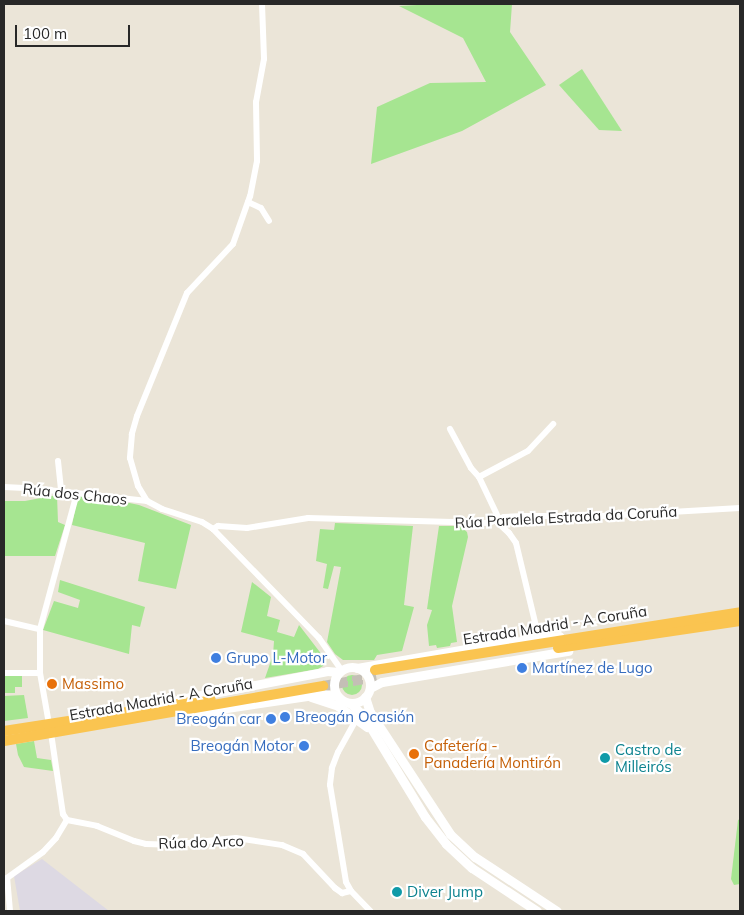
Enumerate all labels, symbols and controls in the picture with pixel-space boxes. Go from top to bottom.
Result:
scale bar [18,15,132,47]
text: 100 m [23,24,67,43]
street label: Rúa dos Chaos [22,480,128,508]
street label: Rúa Paralela Estrada da Coruña [454,502,678,532]
street label: Estrada Madrid - A Coruña [462,602,648,648]
place label: Grupo L-Motor [226,649,327,667]
marker: Grupo L-Motor [210,652,222,664]
place label: Martínez de Lugo [532,659,653,677]
marker: Martínez de Lugo [516,662,528,674]
street label: Estrada Madrid - A Coruña [68,674,254,724]
place label: Massimo [62,675,124,693]
marker: Massimo [46,678,58,690]
place label: Breogán Ocasión [295,708,414,726]
place label: Breogán car [176,710,261,728]
marker: Breogán Ocasión [279,711,291,723]
marker: Breogán car [265,713,277,725]
place label: Cafetería - Panadería Montirón [424,736,561,771]
place label: Breogán Motor [190,737,294,755]
marker: Breogán Motor [298,740,310,752]
place label: Castro de Milleirós [615,740,682,775]
marker: Cafetería - Panadería Montirón [408,748,420,760]
marker: Castro de Milleirós [599,752,611,764]
street label: Rúa do Arco [158,832,244,852]
place label: Diver Jump [407,883,483,901]
marker: Diver Jump [391,886,403,898]

